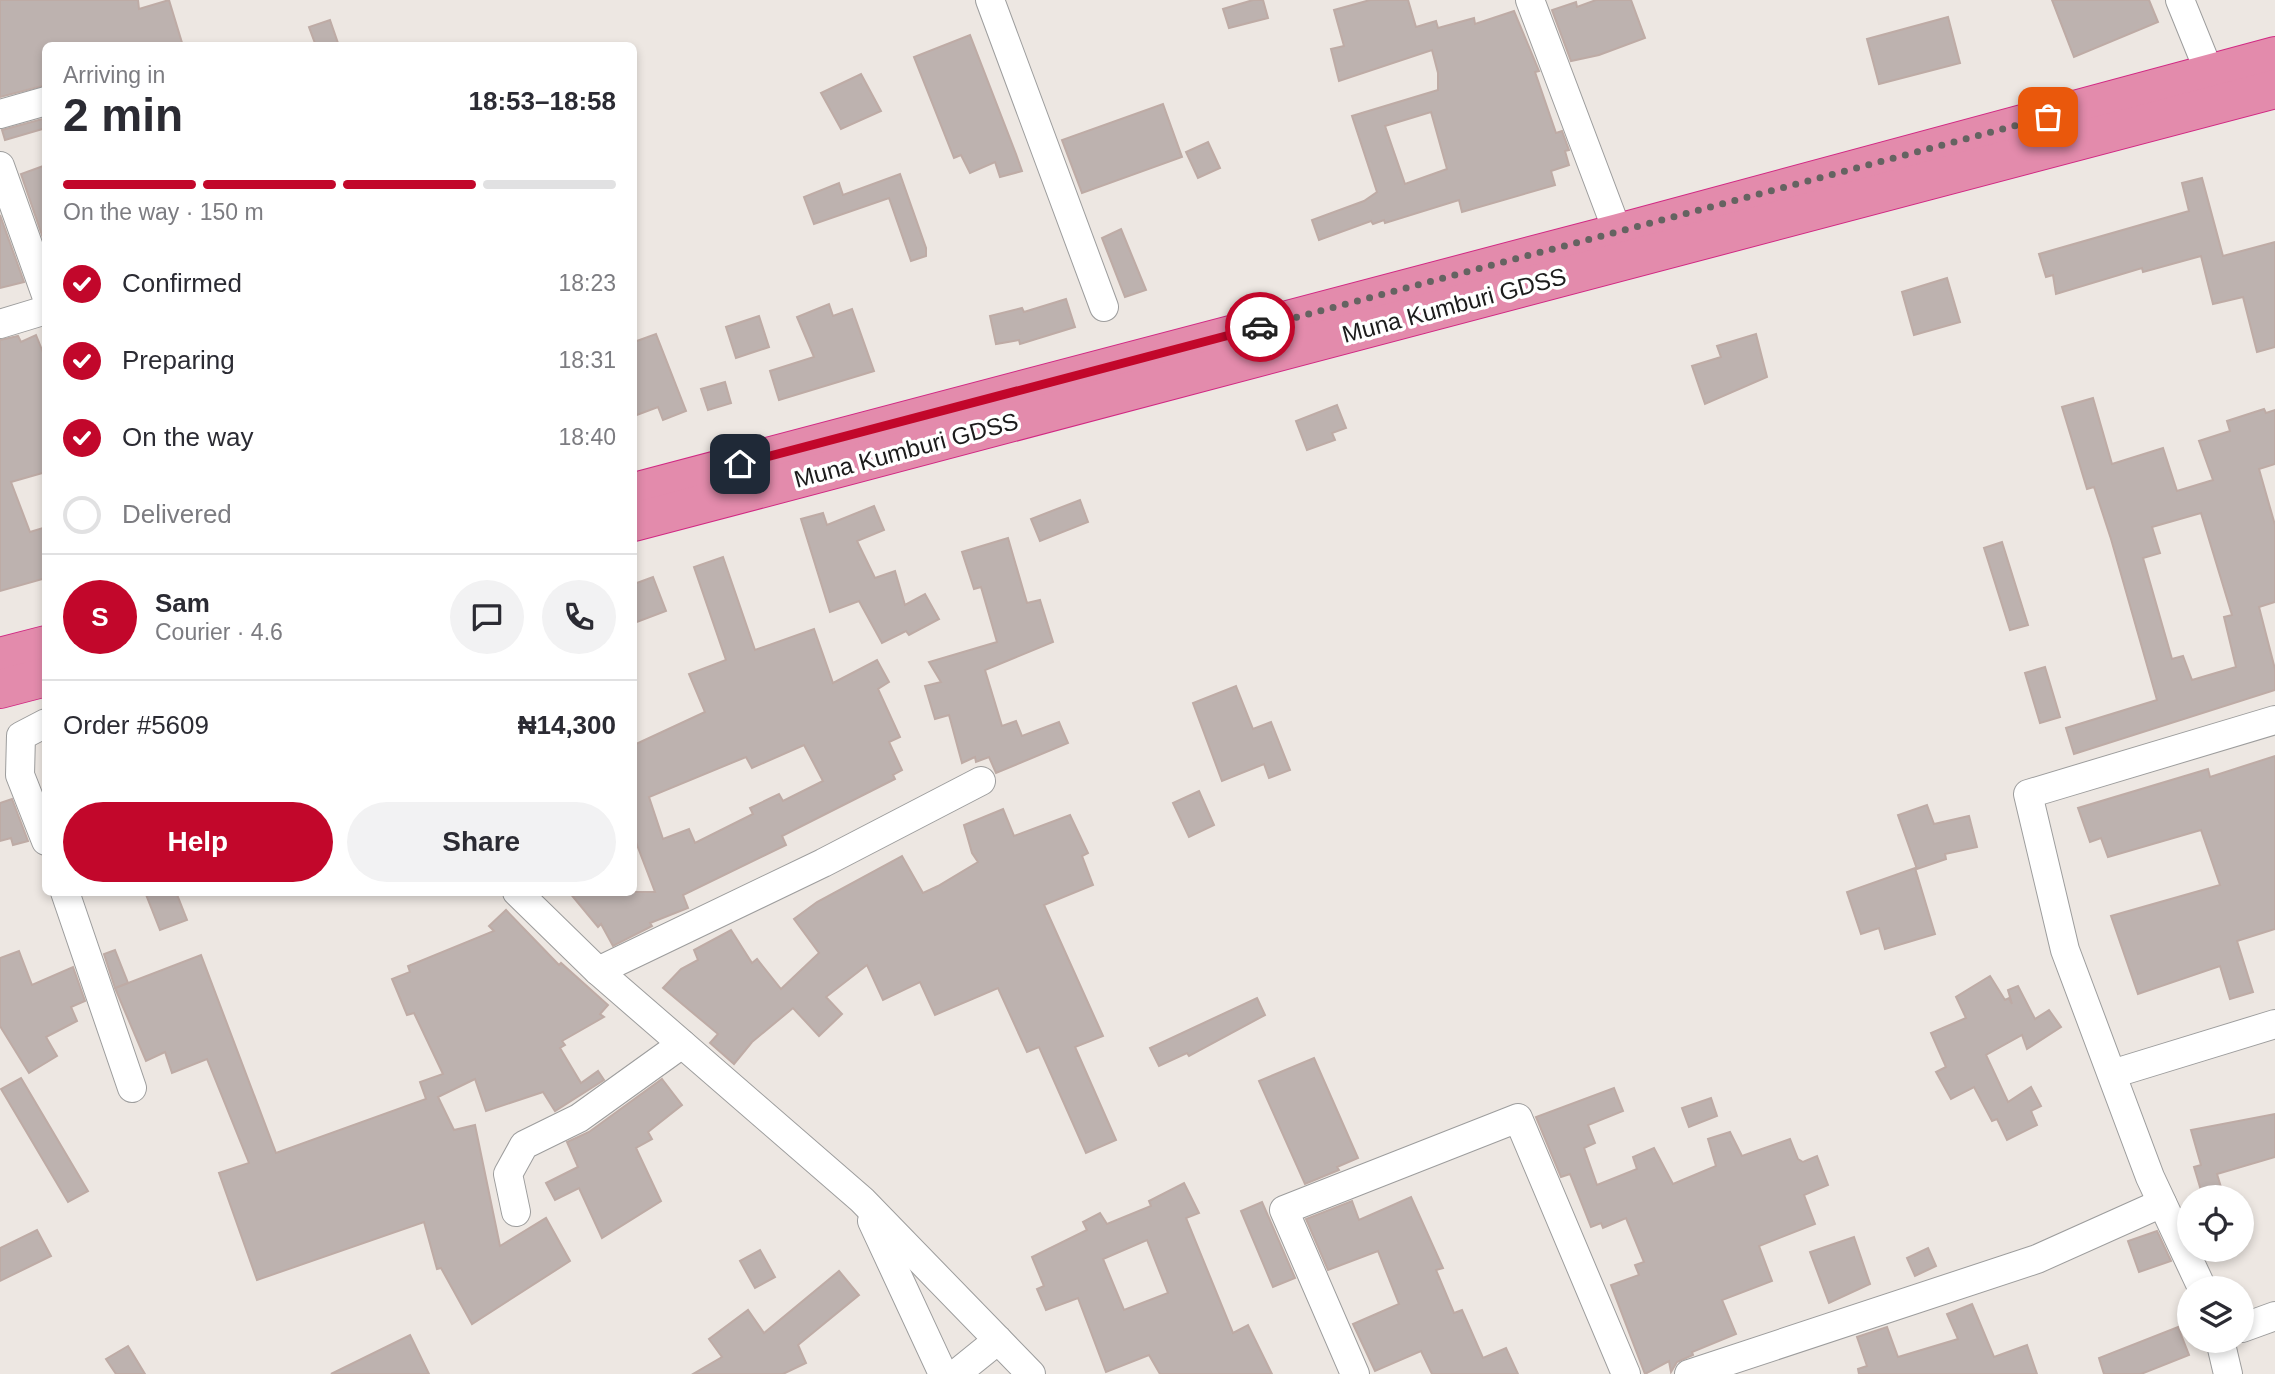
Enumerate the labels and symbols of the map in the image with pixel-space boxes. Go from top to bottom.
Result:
pin [2018,87,2078,147]
street label: Muna Kumburi GDSS [1339,262,1569,348]
courier [1225,292,1295,362]
street label: Muna Kumburi GDSS [791,407,1021,493]
pin [710,434,770,494]

